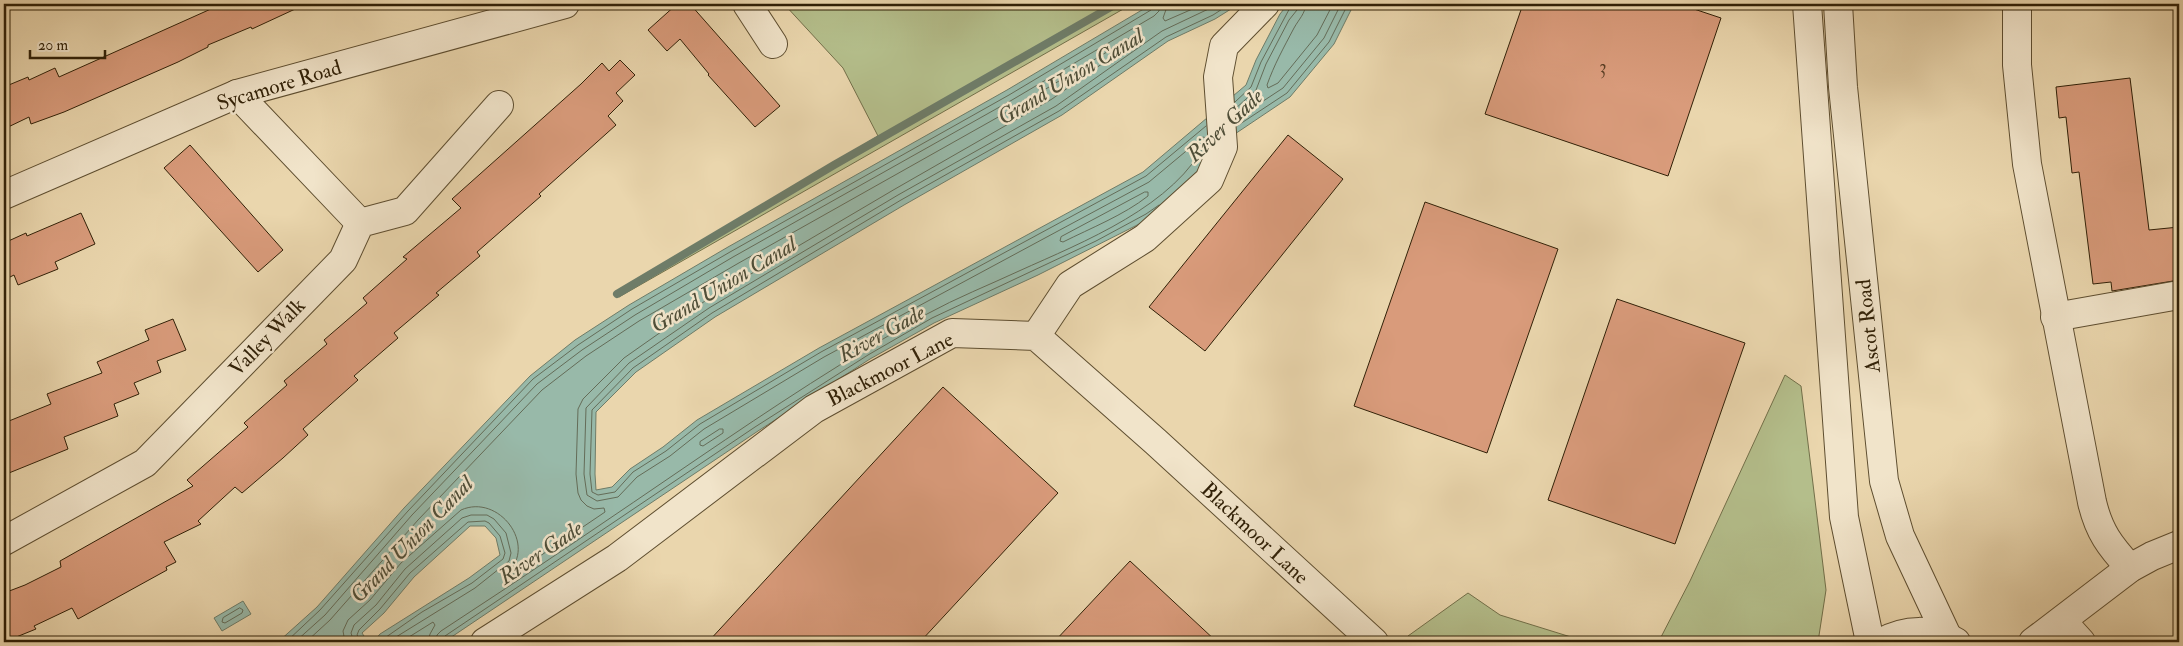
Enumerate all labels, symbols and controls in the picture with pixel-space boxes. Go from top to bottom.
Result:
water label: Grand Union Canal [992,21,1150,132]
scale bar [30,28,105,60]
text: 20 m [38,36,68,55]
street label: Sycamore Road [214,54,345,117]
house number: 3 [1599,55,1607,79]
water label: River Gade [1180,83,1270,169]
water label: Grand Union Canal [645,229,803,340]
street label: Ascot Road [1850,277,1887,375]
street label: Valley Walk [223,293,311,382]
water label: River Gade [832,298,931,370]
street label: Blackmoor Lane [822,326,958,413]
water label: Grand Union Canal [344,469,481,609]
street label: Blackmoor Lane [1195,476,1315,591]
water label: River Gade [492,514,588,592]

